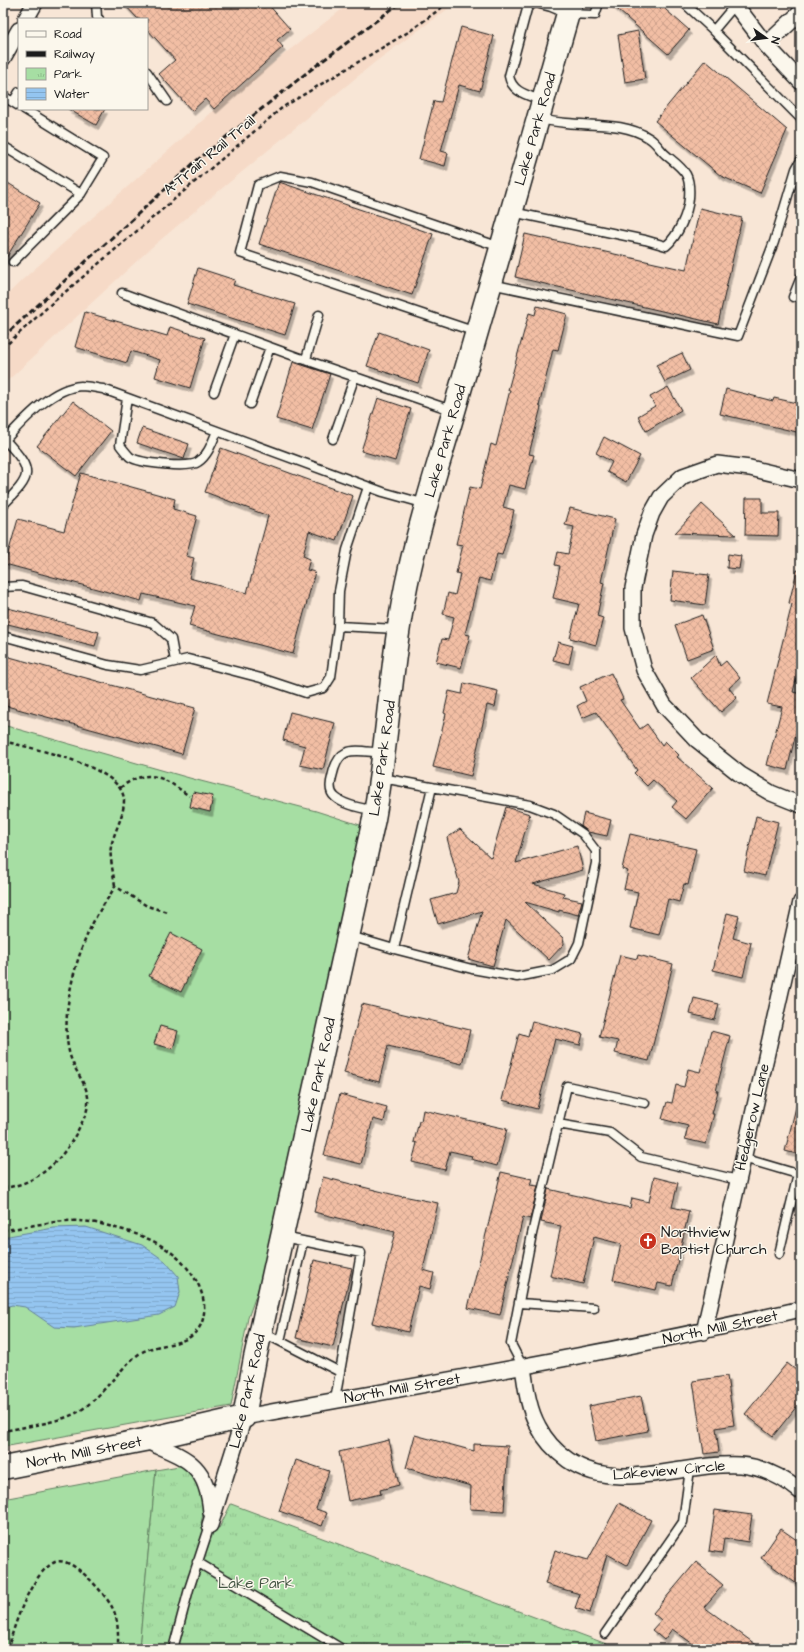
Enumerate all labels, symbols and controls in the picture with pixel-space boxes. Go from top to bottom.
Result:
legend [18,18,148,110]
north arrow [746,18,786,58]
text: Road [54,26,82,43]
text: N [767,35,783,46]
text: Railway [54,46,95,64]
text: Park [54,66,82,83]
street label: Lake Park Road [509,70,562,188]
text: Water [54,86,90,103]
street label: A-Train Rail Trail [159,111,260,200]
street label: Lake Park Road [419,382,472,500]
street label: Lake Park Road [364,699,401,817]
street label: Lake Park Road [296,1016,341,1134]
street label: Hedgerow Lane [730,1062,776,1173]
place label: Northview Baptist Church [661,1222,767,1260]
church icon: Northview Baptist Church [638,1231,658,1251]
street label: North Mill Street [661,1305,780,1350]
street label: Lake Park Road [224,1332,271,1450]
street label: North Mill Street [343,1368,462,1409]
street label: North Mill Street [25,1431,144,1474]
street label: Lakeview Circle [612,1455,726,1486]
park label: Lake Park [218,1573,294,1594]

